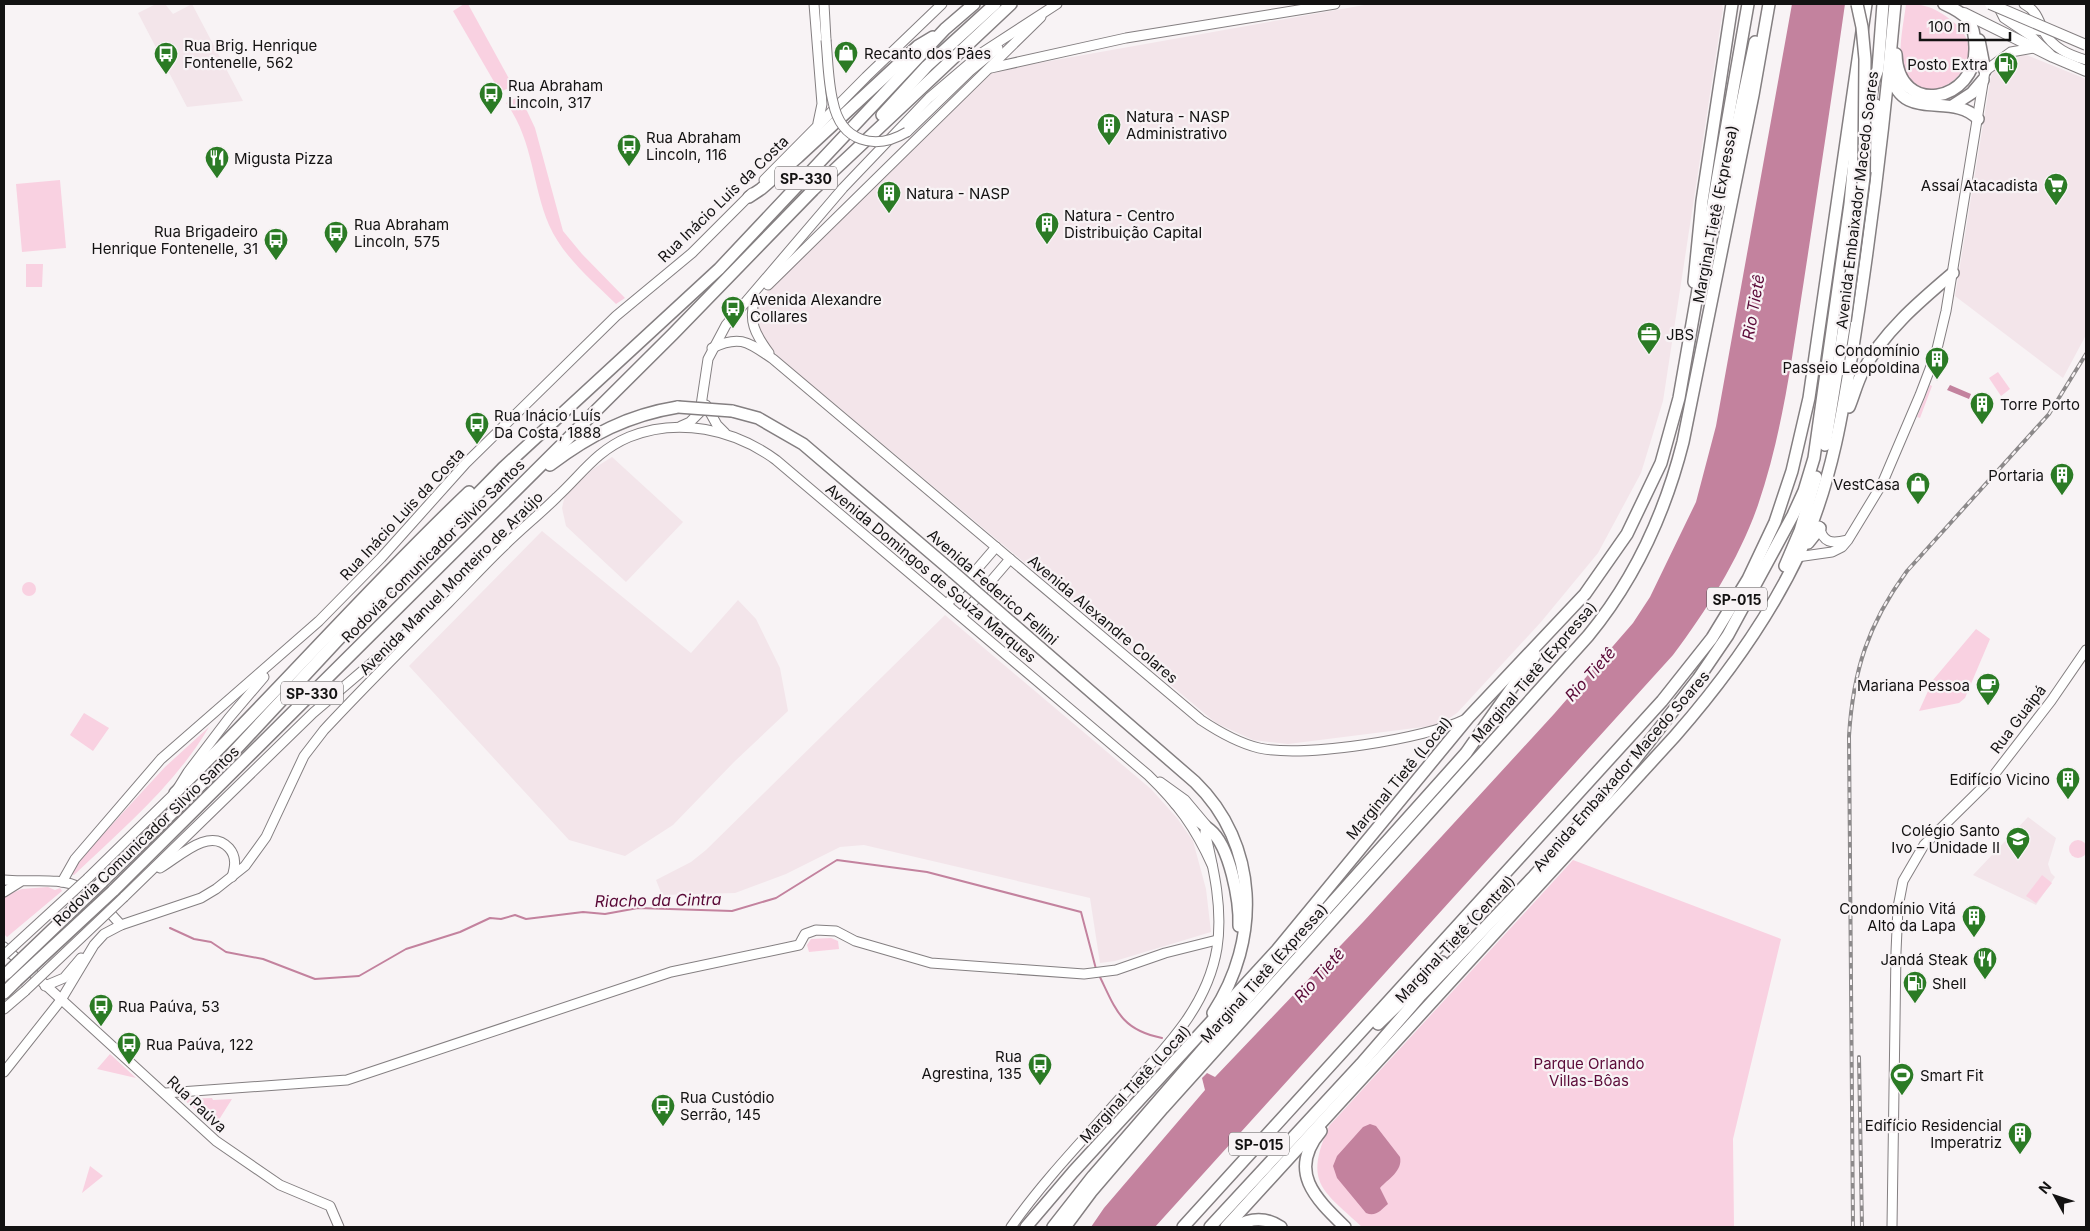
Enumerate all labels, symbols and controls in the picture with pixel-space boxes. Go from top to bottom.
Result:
scale bar [1920,10,2010,42]
text: 100 m [1928,17,1970,36]
place label: Rua Brig. Henrique Fontenelle, 562 [184,36,317,72]
shop icon: Recanto dos Pães [833,40,859,74]
bus stop icon: Rua Brig. Henrique Fontenelle, 562 [153,41,179,75]
place label: Recanto dos Pães [864,44,991,63]
fuel station icon: Posto Extra [1993,51,2019,85]
place label: Posto Extra [1907,55,1988,74]
street label: Avenida Embaixador Macedo Soares [1832,70,1882,330]
place label: Rua Abraham Lincoln, 317 [508,76,603,112]
bus stop icon: Rua Abraham Lincoln, 317 [478,81,504,115]
place label: Natura - NASP Administrativo [1126,107,1230,143]
building icon: Natura - NASP Administrativo [1096,112,1122,146]
street label: Marginal Tietê (Expressa) [1688,123,1742,305]
place label: Rua Abraham Lincoln, 116 [646,128,741,164]
street label: Rua Inácio Luis da Costa [654,132,792,266]
bus stop icon: Rua Abraham Lincoln, 116 [616,133,642,167]
restaurant icon: Migusta Pizza [204,145,230,179]
place label: Migusta Pizza [234,149,333,168]
road number: SP-330 [775,167,837,190]
supermarket icon: Assaí Atacadista [2043,172,2069,206]
place label: Assaí Atacadista [1921,176,2038,195]
building icon: Natura - NASP [876,180,902,214]
place label: Natura - NASP [906,184,1010,203]
place label: Natura - Centro Distribuição Capital [1064,206,1202,242]
building icon: Natura - Centro Distribuição Capital [1034,211,1060,245]
place label: Rua Abraham Lincoln, 575 [354,215,449,251]
bus stop icon: Rua Abraham Lincoln, 575 [323,220,349,254]
place label: Rua Brigadeiro Henrique Fontenelle, 31 [92,222,258,258]
bus stop icon: Rua Brigadeiro Henrique Fontenelle, 31 [263,227,289,261]
water label: Rio Tietê [1737,273,1769,341]
place label: Avenida Alexandre Collares [750,290,882,326]
bus stop icon: Avenida Alexandre Collares [720,295,746,329]
office icon: JBS [1636,321,1662,355]
place label: JBS [1666,325,1694,344]
place label: Condomínio Passeio Leopoldina [1782,341,1920,377]
building icon: Condomínio Passeio Leopoldina [1924,346,1950,380]
building icon: Torre Porto [1969,391,1995,425]
place label: Torre Porto [2000,395,2080,414]
place label: Rua Inácio Luís Da Costa, 1888 [494,406,601,442]
bus stop icon: Rua Inácio Luís Da Costa, 1888 [464,411,490,445]
street label: Rua Inácio Luis da Costa [336,444,468,584]
street label: Rodovia Comunicador Silvio Santos [337,455,529,647]
building icon: Portaria [2049,462,2075,496]
place label: Portaria [1988,466,2044,485]
shop icon: VestCasa [1905,471,1931,505]
place label: VestCasa [1833,475,1900,494]
street label: Avenida Domingos de Souza Marques [822,479,1040,667]
street label: Avenida Manuel Monteiro de Araújo [355,487,547,679]
street label: Avenida Federico Fellini [924,525,1062,649]
street label: Avenida Alexandre Colares [1024,551,1182,687]
road number: SP-015 [1707,588,1767,610]
street label: Marginal Tietê (Expressa) [1468,598,1600,746]
water label: Rio Tietê [1560,643,1620,705]
street label: Avenida Embaixador Macedo Soares [1529,667,1713,875]
cafe icon: Mariana Pessoa [1975,672,2001,706]
place label: Mariana Pessoa [1857,676,1970,695]
road number: SP-330 [281,681,343,704]
street label: Rua Guaipá [1986,681,2050,757]
street label: Marginal Tietê (Local) [1342,713,1456,843]
street label: Rodovia Comunicador Silvio Santos [49,742,243,930]
building icon: Edifício Vicino [2055,766,2081,800]
place label: Edifício Vicino [1950,770,2050,789]
place label: Colégio Santo Ivo – Unidade II [1891,821,2000,857]
school or university icon: Colégio Santo Ivo – Unidade II [2005,826,2031,860]
street label: Marginal Tietê (Central) [1391,871,1519,1007]
water label: Riacho da Cintra [594,889,722,911]
street label: Marginal Tietê (Expressa) [1196,899,1332,1047]
place label: Condomínio Vitá Alto da Lapa [1839,899,1956,935]
building icon: Condomínio Vitá Alto da Lapa [1961,904,1987,938]
water label: Rio Tietê [1289,944,1349,1006]
restaurant icon: Jandá Steak [1972,946,1998,980]
place label: Jandá Steak [1880,950,1969,969]
fuel station icon: Shell [1902,970,1928,1004]
place label: Shell [1932,974,1967,993]
bus stop icon: Rua Paúva, 53 [88,993,114,1027]
place label: Rua Paúva, 53 [118,997,220,1016]
street label: Marginal Tietê (Local) [1075,1021,1195,1147]
bus stop icon: Rua Paúva, 122 [116,1031,142,1065]
place label: Rua Paúva, 122 [146,1035,254,1054]
place label: Rua Agrestina, 135 [922,1047,1022,1083]
bus stop icon: Rua Agrestina, 135 [1027,1052,1053,1086]
park label: Parque Orlando Villas-Bôas [1534,1054,1644,1090]
sports icon: Smart Fit [1889,1062,1915,1096]
place label: Smart Fit [1920,1066,1984,1085]
street label: Rua Paúva [163,1072,231,1136]
place label: Rua Custódio Serrão, 145 [680,1088,774,1124]
bus stop icon: Rua Custódio Serrão, 145 [650,1093,676,1127]
place label: Edifício Residencial Imperatriz [1865,1116,2002,1152]
building icon: Edifício Residencial Imperatriz [2007,1121,2033,1155]
road number: SP-015 [1229,1132,1289,1156]
north arrow [2030,1171,2080,1221]
text: N [2035,1178,2055,1197]

